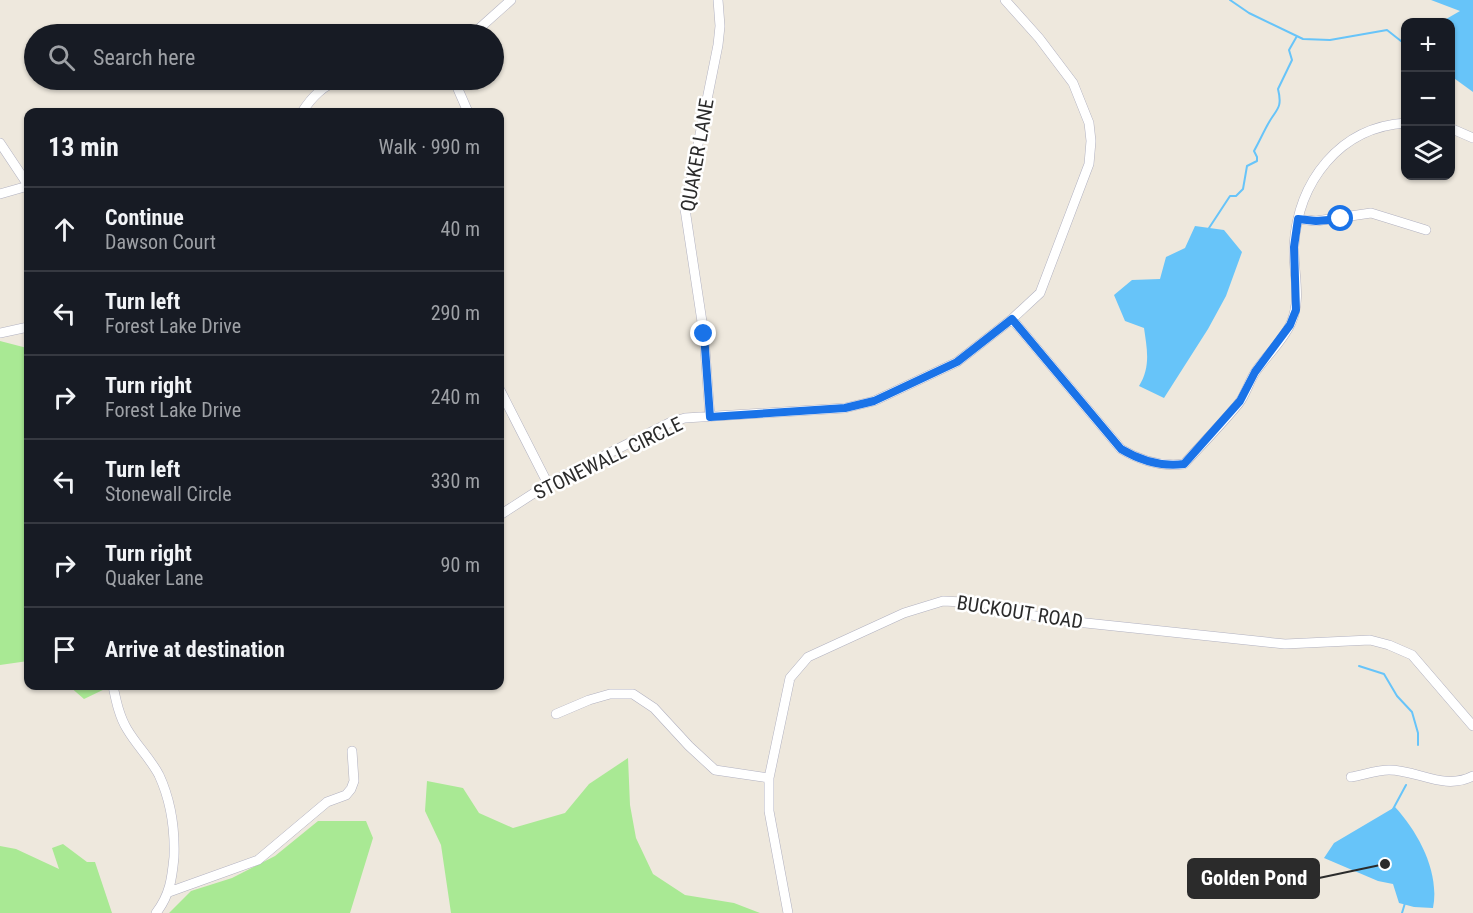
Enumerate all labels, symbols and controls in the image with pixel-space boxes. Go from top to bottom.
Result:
map controls [1401,18,1455,180]
button: + [1401,18,1455,72]
search box [24,24,504,90]
icon: search [45,41,78,74]
text: Search here [93,45,195,70]
button: − [1401,72,1455,126]
street label: QUAKER LANE [675,97,719,213]
button: layers [1401,126,1455,180]
text: 13 min [48,132,119,162]
text: Walk · 990 m [379,135,480,159]
text: Continue [105,205,184,230]
route start [1327,205,1353,231]
icon: ahead [48,213,81,246]
text: 40 m [441,217,480,241]
text: Dawson Court [105,230,216,254]
text: Turn left [105,289,180,314]
icon: left [48,297,81,330]
text: 290 m [431,301,480,325]
text: Forest Lake Drive [105,314,241,338]
route end [690,320,716,346]
text: Turn right [105,373,192,398]
icon: right [48,381,81,414]
text: 240 m [431,385,480,409]
text: Forest Lake Drive [105,398,241,422]
street label: STONEWALL CIRCLE [530,412,686,504]
text: Turn left [105,457,180,482]
icon: left [48,465,81,498]
text: 330 m [431,469,480,493]
text: Stonewall Circle [105,482,232,506]
text: Turn right [105,541,192,566]
icon: right [48,549,81,582]
text: 90 m [441,553,480,577]
text: Quaker Lane [105,566,203,590]
street label: BUCKOUT ROAD [955,590,1085,634]
icon: arrive [48,633,81,666]
text: Arrive at destination [105,637,285,662]
callout: Golden Pond [1188,859,1319,898]
text: Golden Pond [1201,866,1307,890]

